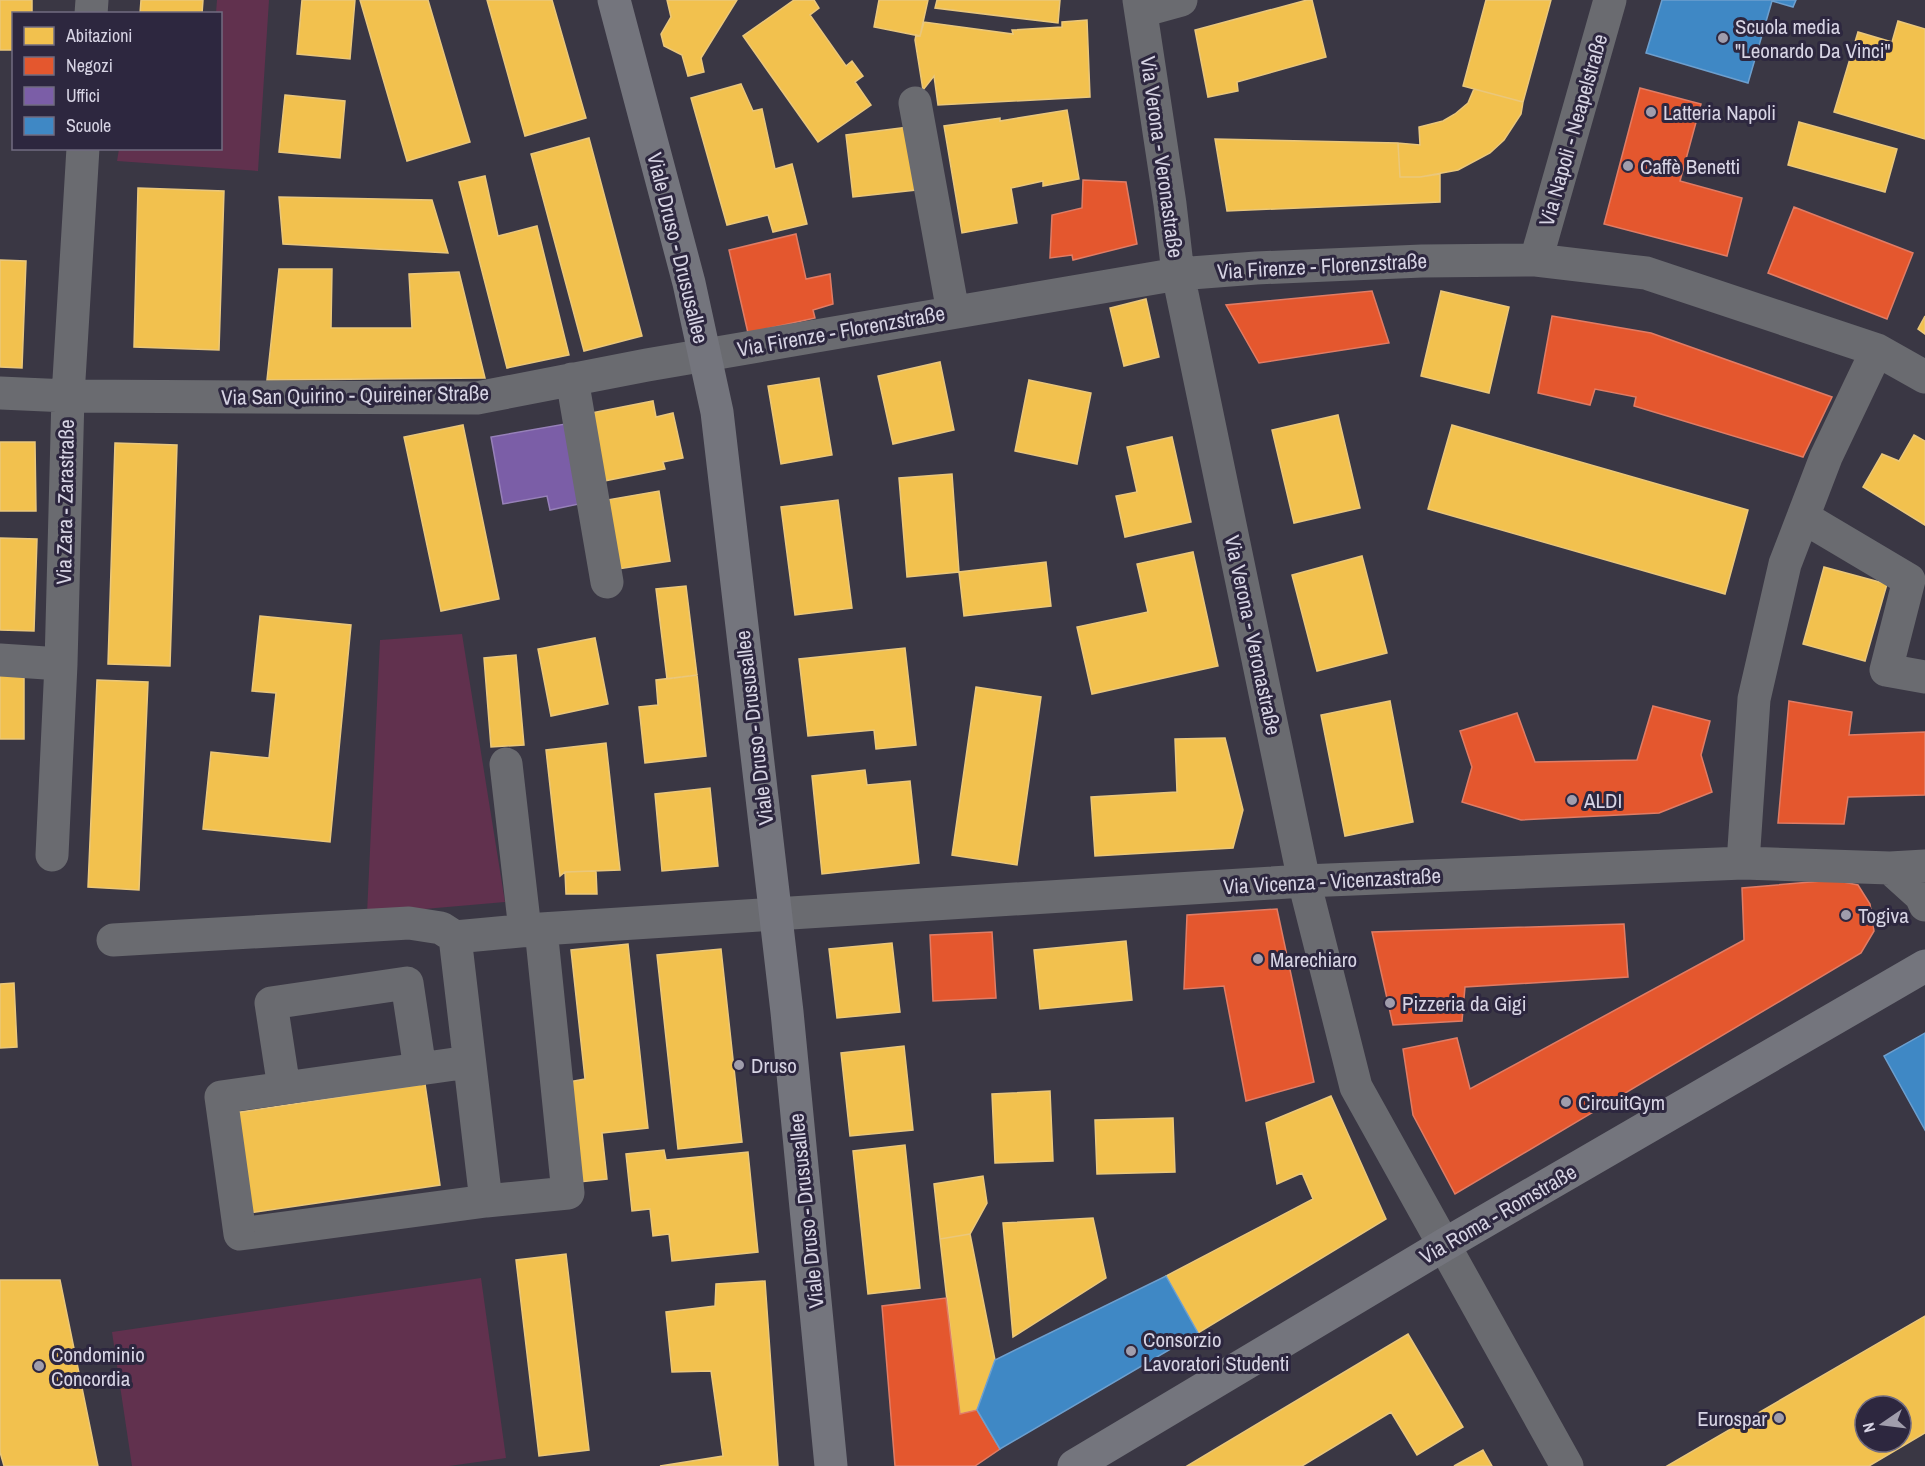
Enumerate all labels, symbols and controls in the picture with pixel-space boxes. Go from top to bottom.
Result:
legend [12,12,222,150]
place label: Scuola media "Leonardo Da Vinci" [1735,12,1891,65]
text: Abitazioni [65,23,132,48]
street label: Via Napoli - Neapelstraße [1532,30,1614,230]
marker: Scuola media "Leonardo Da Vinci" [1716,31,1730,45]
text: Negozi [66,53,113,78]
street label: Via Verona - Veronastraße [1133,54,1191,260]
text: Uffici [66,83,100,108]
place label: Latteria Napoli [1663,98,1776,127]
marker: Latteria Napoli [1644,105,1658,119]
text: Scuole [66,113,111,138]
street label: Viale Druso - Drususallee [640,149,716,347]
place label: Caffè Benetti [1640,152,1740,181]
marker: Caffè Benetti [1621,159,1635,173]
street label: Via Firenze - Florenzstraße [1216,246,1428,286]
street label: Via Firenze - Florenzstraße [735,298,947,364]
street label: Via San Quirino - Quireiner Straße [221,378,489,412]
street label: Via Zara - Zarastraße [49,419,81,585]
street label: Via Verona - Veronastraße [1218,532,1288,738]
street label: Viale Druso - Drususallee [728,629,780,827]
place label: ALDI [1583,786,1622,815]
marker: ALDI [1565,793,1579,807]
street label: Via Vicenza - Vicenzastraße [1222,861,1442,901]
place label: Togiva [1858,901,1909,930]
marker: Togiva [1839,908,1853,922]
place label: Marechiaro [1270,945,1357,974]
marker: Marechiaro [1251,952,1265,966]
place label: Pizzeria da Gigi [1402,989,1526,1018]
marker: Pizzeria da Gigi [1383,996,1397,1010]
place label: Druso [751,1051,797,1080]
marker: Druso [732,1058,746,1072]
place label: CircuitGym [1578,1088,1665,1117]
marker: CircuitGym [1559,1095,1573,1109]
street label: Viale Druso - Drususallee [781,1112,831,1310]
street label: Via Roma - Romstraße [1414,1157,1582,1271]
place label: Consorzio Lavoratori Studenti [1143,1325,1289,1378]
place label: Condominio Concordia [51,1340,145,1393]
marker: Consorzio Lavoratori Studenti [1124,1344,1138,1358]
marker: Condominio Concordia [32,1359,46,1373]
north arrow [1853,1394,1913,1454]
place label: Eurospar [1697,1404,1767,1433]
marker: Eurospar [1772,1411,1786,1425]
text: N [1857,1420,1880,1435]

